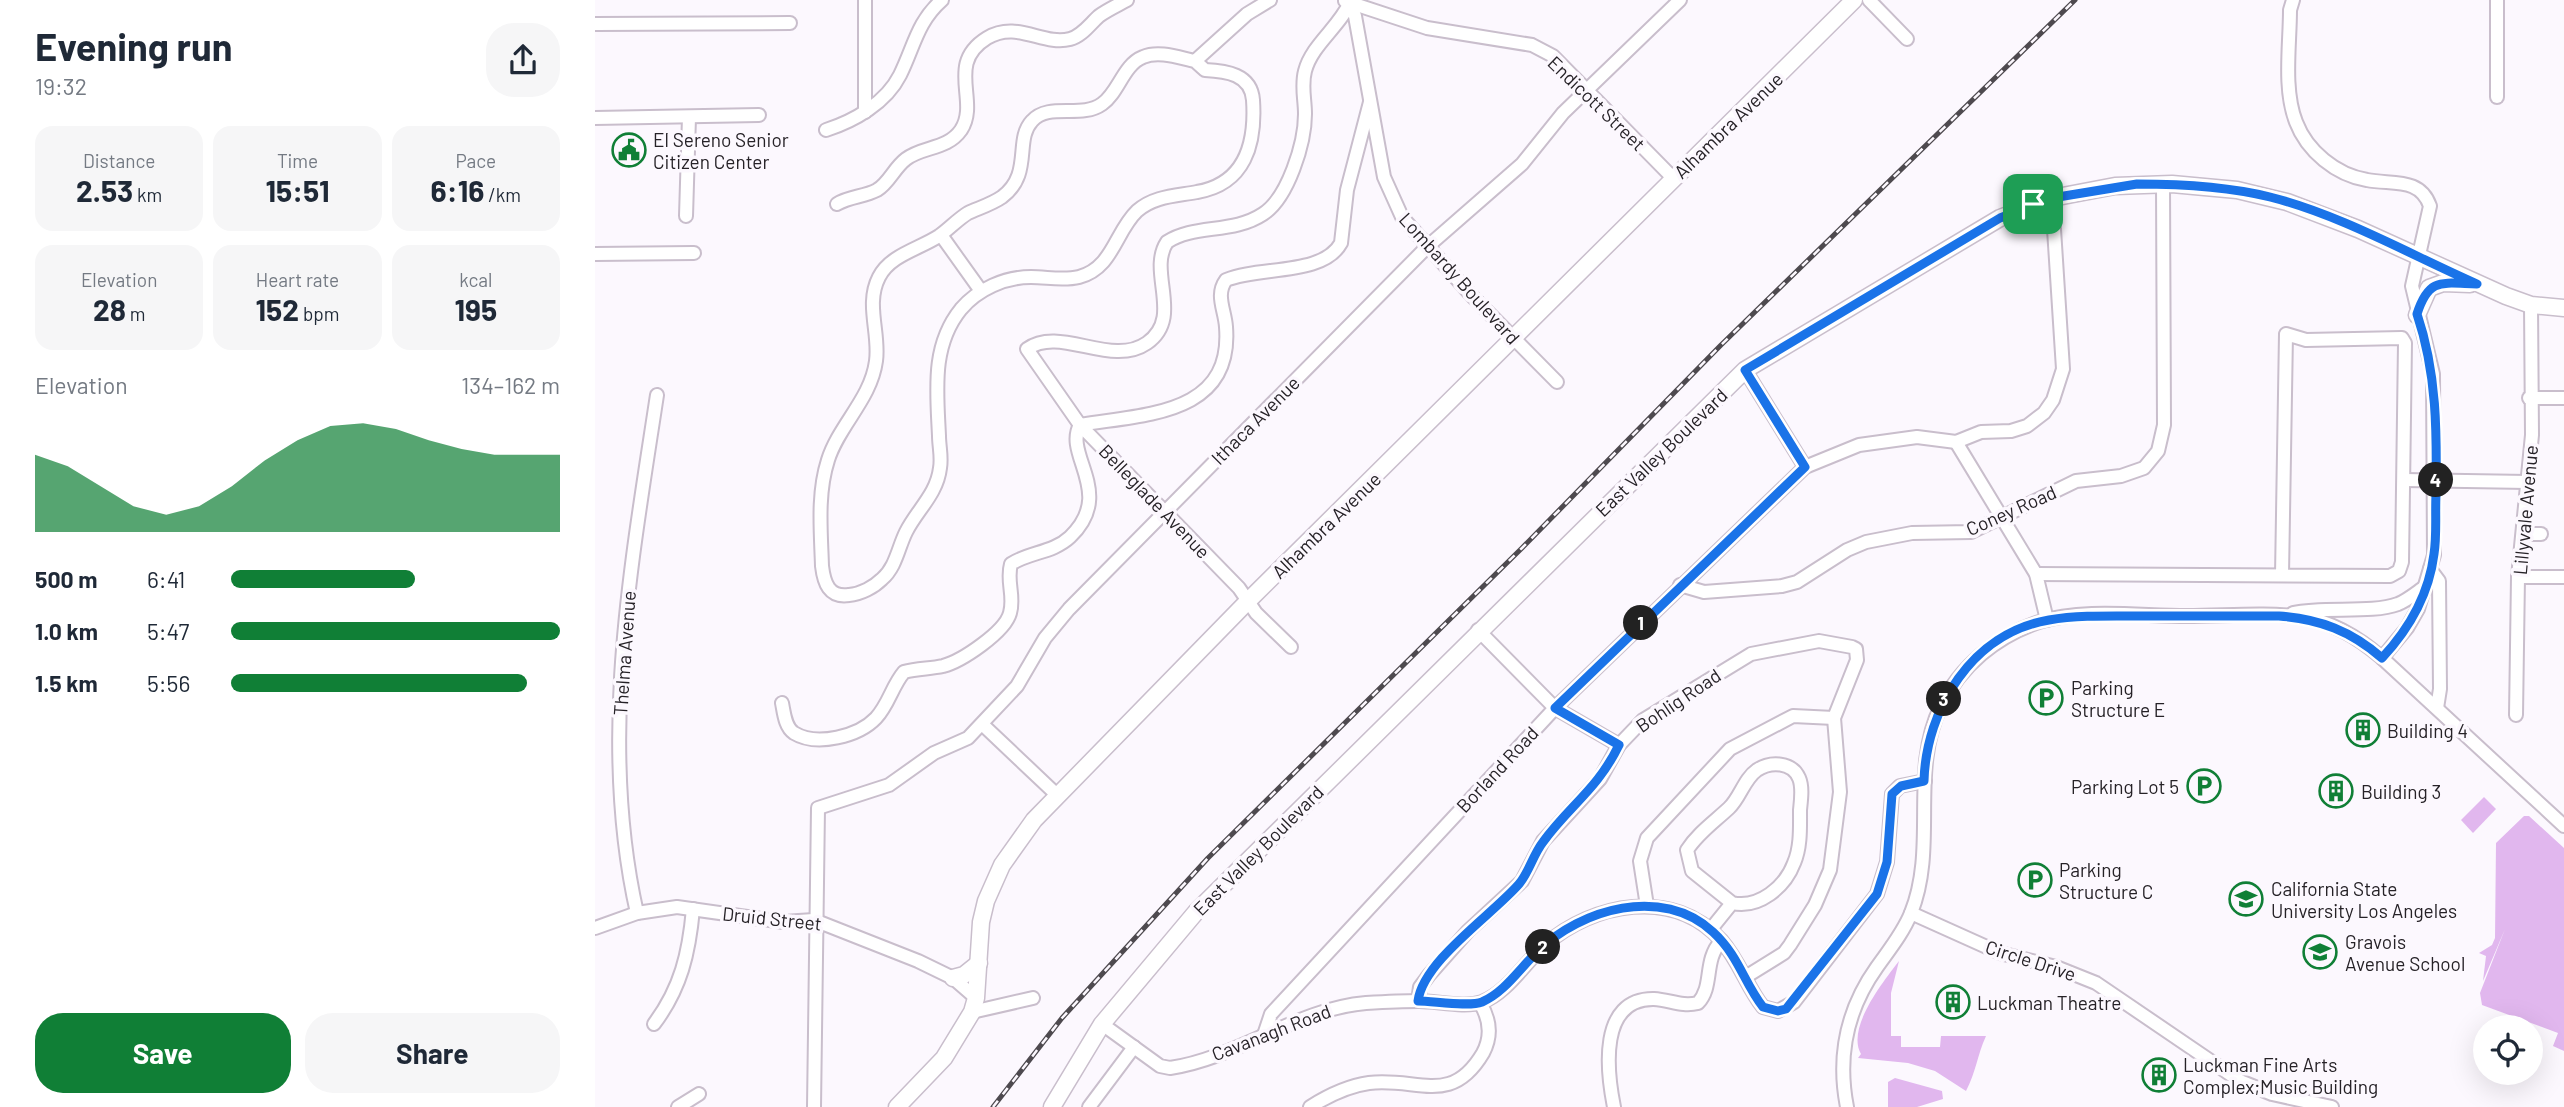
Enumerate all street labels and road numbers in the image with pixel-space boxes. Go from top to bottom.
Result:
street label: Endicott Street [1544,51,1650,155]
street label: Alhambra Avenue [1669,67,1787,183]
street label: Lombardy Boulevard [1395,207,1525,349]
street label: Ithaca Avenue [1206,371,1304,469]
street label: East Valley Boulevard [1590,383,1732,521]
street label: Belleglade Avenue [1095,439,1215,563]
street label: Lillyvale Avenue [2508,444,2542,576]
street label: Alhambra Avenue [1267,467,1385,583]
street label: Coney Road [1962,480,2060,540]
street label: Thelma Avenue [608,590,640,716]
street label: Bohlig Road [1631,663,1725,737]
street label: Borland Road [1451,721,1543,817]
street label: East Valley Boulevard [1188,780,1328,920]
street label: Druid Street [721,901,823,935]
street label: Circle Drive [1983,935,2079,985]
street label: Cavanagh Road [1208,999,1334,1065]

